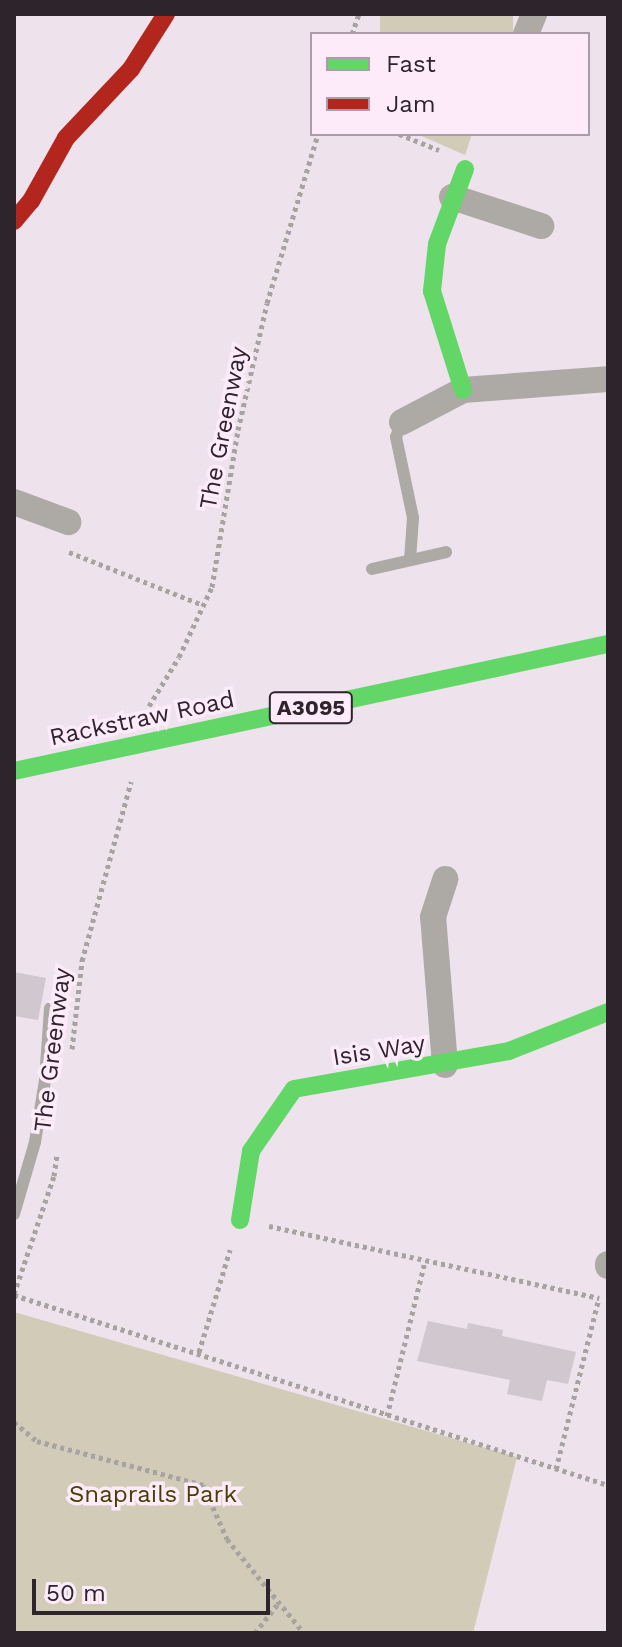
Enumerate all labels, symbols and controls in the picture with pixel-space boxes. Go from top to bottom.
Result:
legend [310,32,590,136]
text: Fast [386,50,436,78]
text: Jam [386,90,436,118]
street label: The Greenway [194,344,254,512]
street label: Rackstraw Road [47,685,237,753]
road number: A3095 [267,690,355,726]
street label: The Greenway [29,966,77,1134]
street label: Isis Way [330,1029,428,1073]
park label: Snaprails Park [69,1481,237,1509]
scale bar [36,1563,274,1613]
text: 50 m [46,1579,106,1607]

